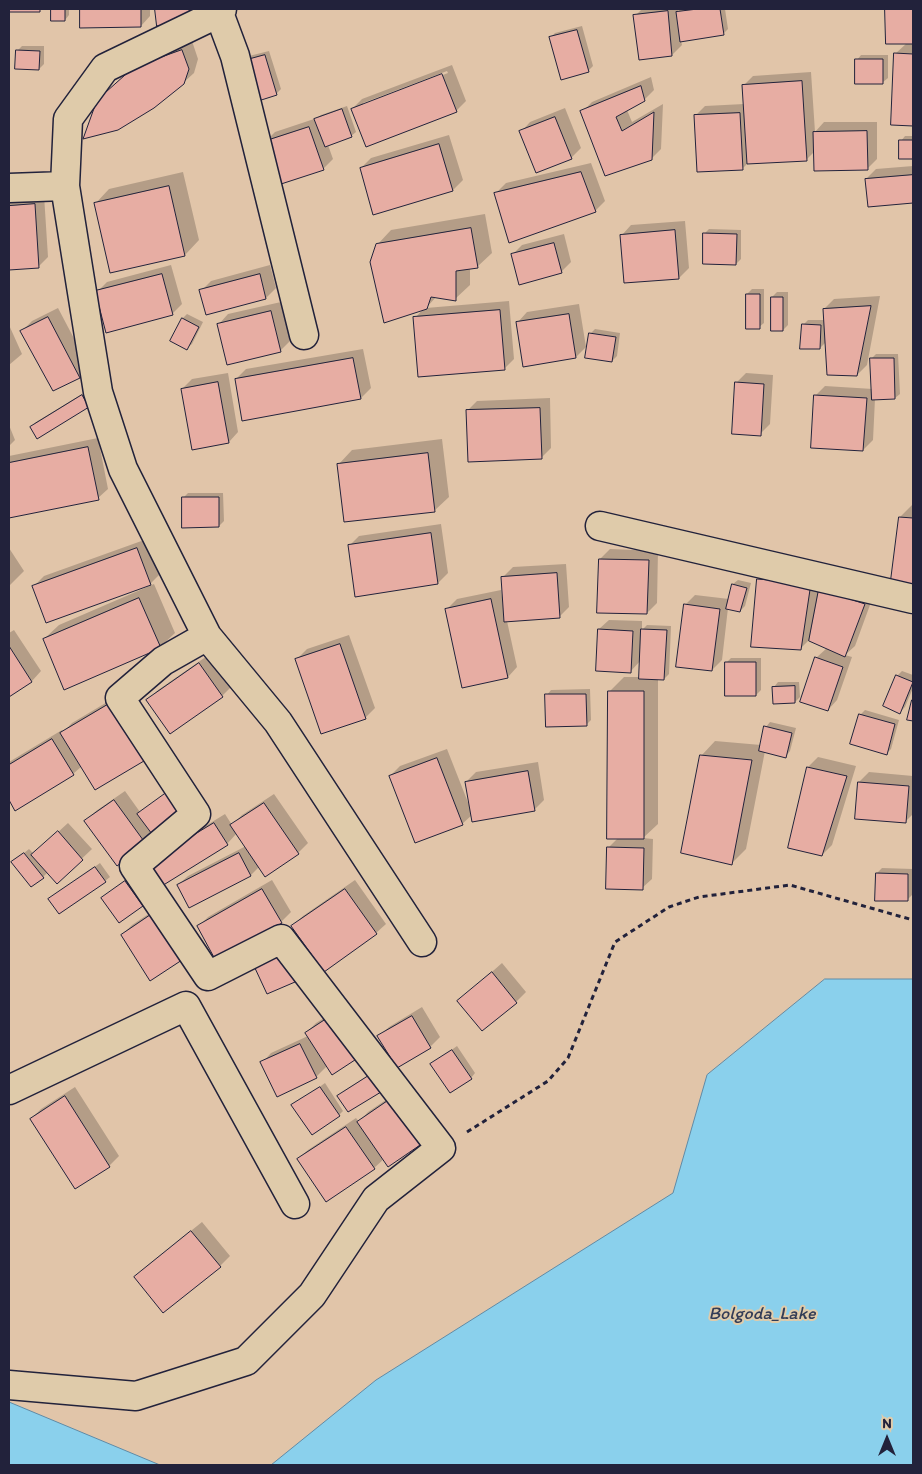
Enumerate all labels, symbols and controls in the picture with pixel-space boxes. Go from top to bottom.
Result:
water label: Bolgoda_Lake [708,1303,816,1325]
north arrow [862,1414,912,1464]
text: N [882,1415,892,1432]

